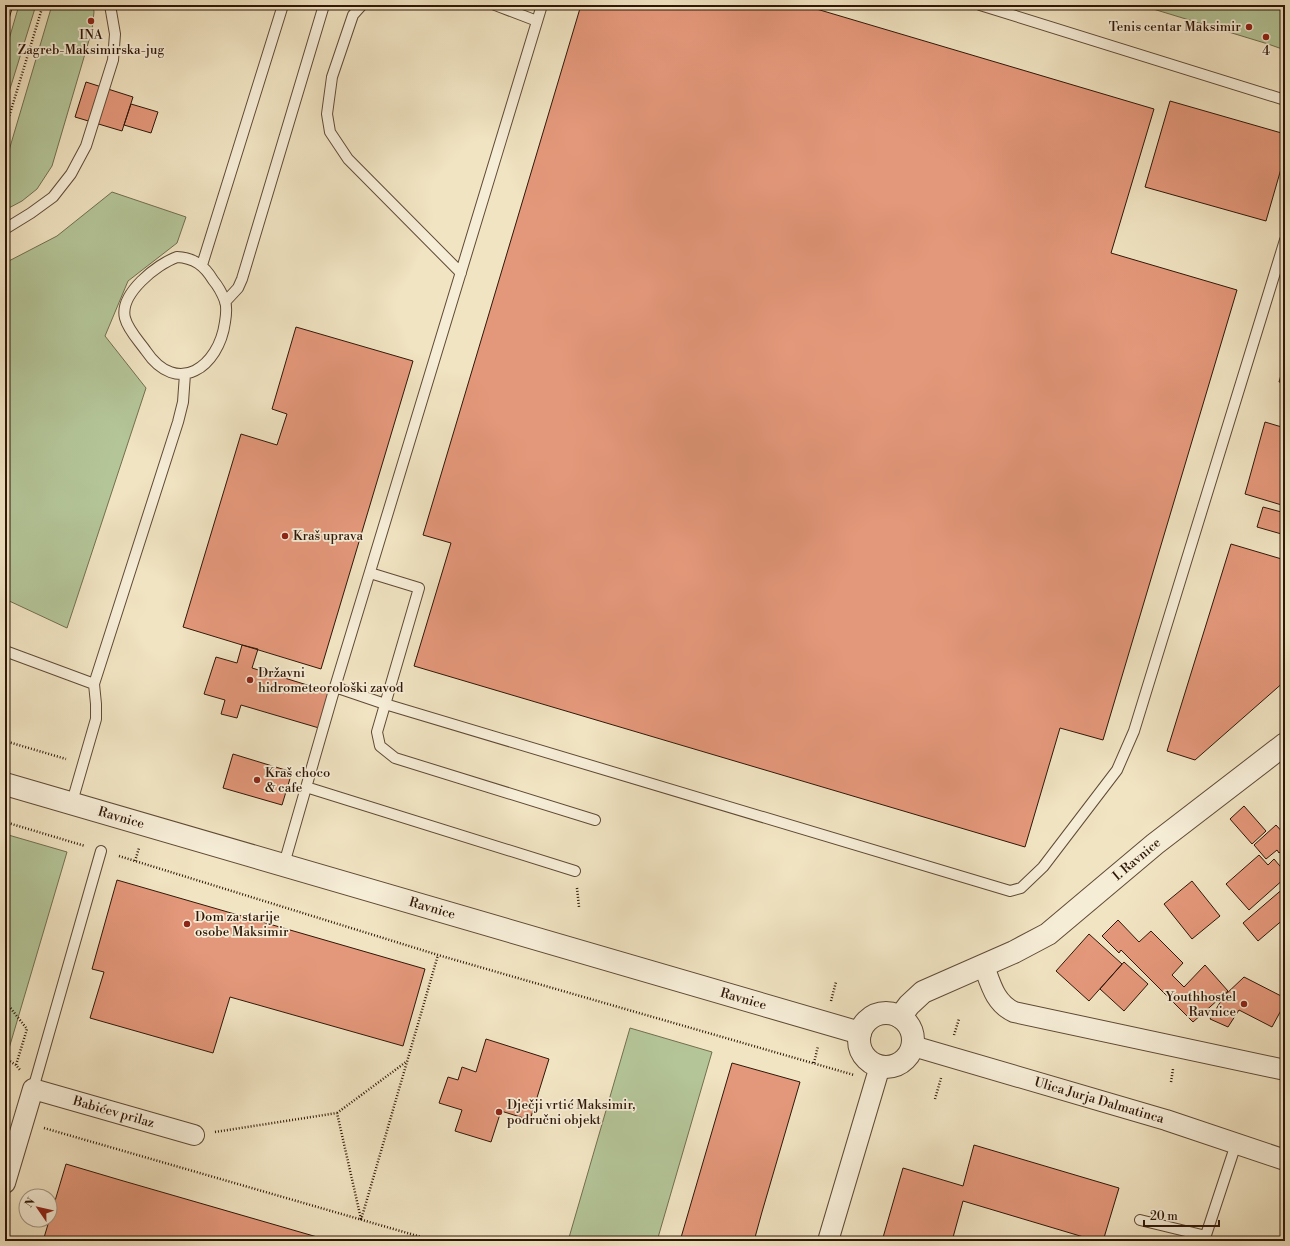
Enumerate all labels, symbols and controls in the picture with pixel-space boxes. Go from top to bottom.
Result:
marker: INA Zagreb-Maksimirska-jug [86,16,96,26]
place label: Tenis centar Maksimir [1109,19,1241,35]
marker: Tenis centar Maksimir [1244,22,1254,32]
place label: INA Zagreb-Maksimirska-jug [18,27,164,58]
marker: 4 [1261,32,1271,42]
place label: 4 [1262,43,1270,59]
place label: Kraš uprava [293,528,363,544]
marker: Kraš uprava [280,531,290,541]
place label: Državni hidrometeorološki zavod [258,665,404,696]
marker: Državni hidrometeorološki zavod [245,675,255,685]
place label: Kraš choco & cafe [265,765,330,796]
marker: Kraš choco & cafe [252,775,262,785]
street label: Ravnice [96,804,147,832]
street label: I. Ravnice [1109,834,1164,884]
street label: Ravnice [407,894,458,923]
place label: Dom za starije osobe Maksimir [195,909,289,940]
marker: Dom za starije osobe Maksimir [182,919,192,929]
street label: Ravnice [718,985,769,1013]
place label: Youthhostel Ravnice [1164,989,1236,1020]
marker: Youthhostel Ravnice [1239,999,1249,1009]
street label: Ulica Jurja Dalmatinca [1032,1074,1166,1127]
street label: Babićev prilaz [70,1093,156,1131]
place label: Dječji vrtić Maksimir, područni objekt [507,1097,636,1128]
marker: Dječji vrtić Maksimir, područni objekt [494,1107,504,1117]
north arrow [18,1188,58,1228]
text: N [22,1195,39,1210]
scale bar [1144,1202,1219,1228]
text: 20 m [1150,1209,1178,1224]

